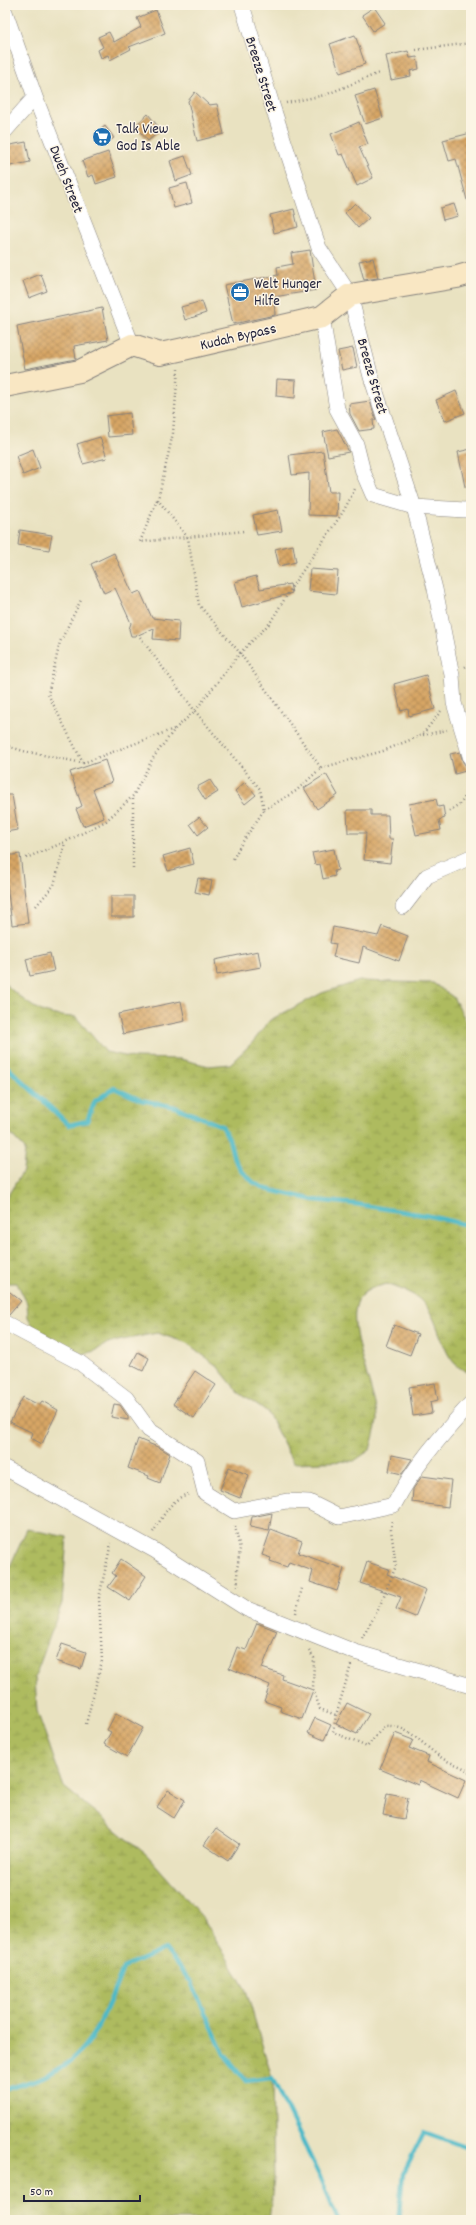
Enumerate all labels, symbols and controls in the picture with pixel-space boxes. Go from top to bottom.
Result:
street label: Breeze Street [238,34,282,116]
place label: Talk View God Is Able [116,119,180,158]
supermarket icon: Talk View God Is Able [91,126,113,148]
street label: Dweh Street [42,143,88,217]
place label: Welt Hunger Hilfe [254,274,322,313]
office icon: Welt Hunger Hilfe [229,281,251,303]
street label: Kudah Bypass [198,319,279,357]
street label: Breeze Street [350,336,393,418]
scale bar [24,2177,140,2203]
text: 50 m [30,2184,53,2201]

